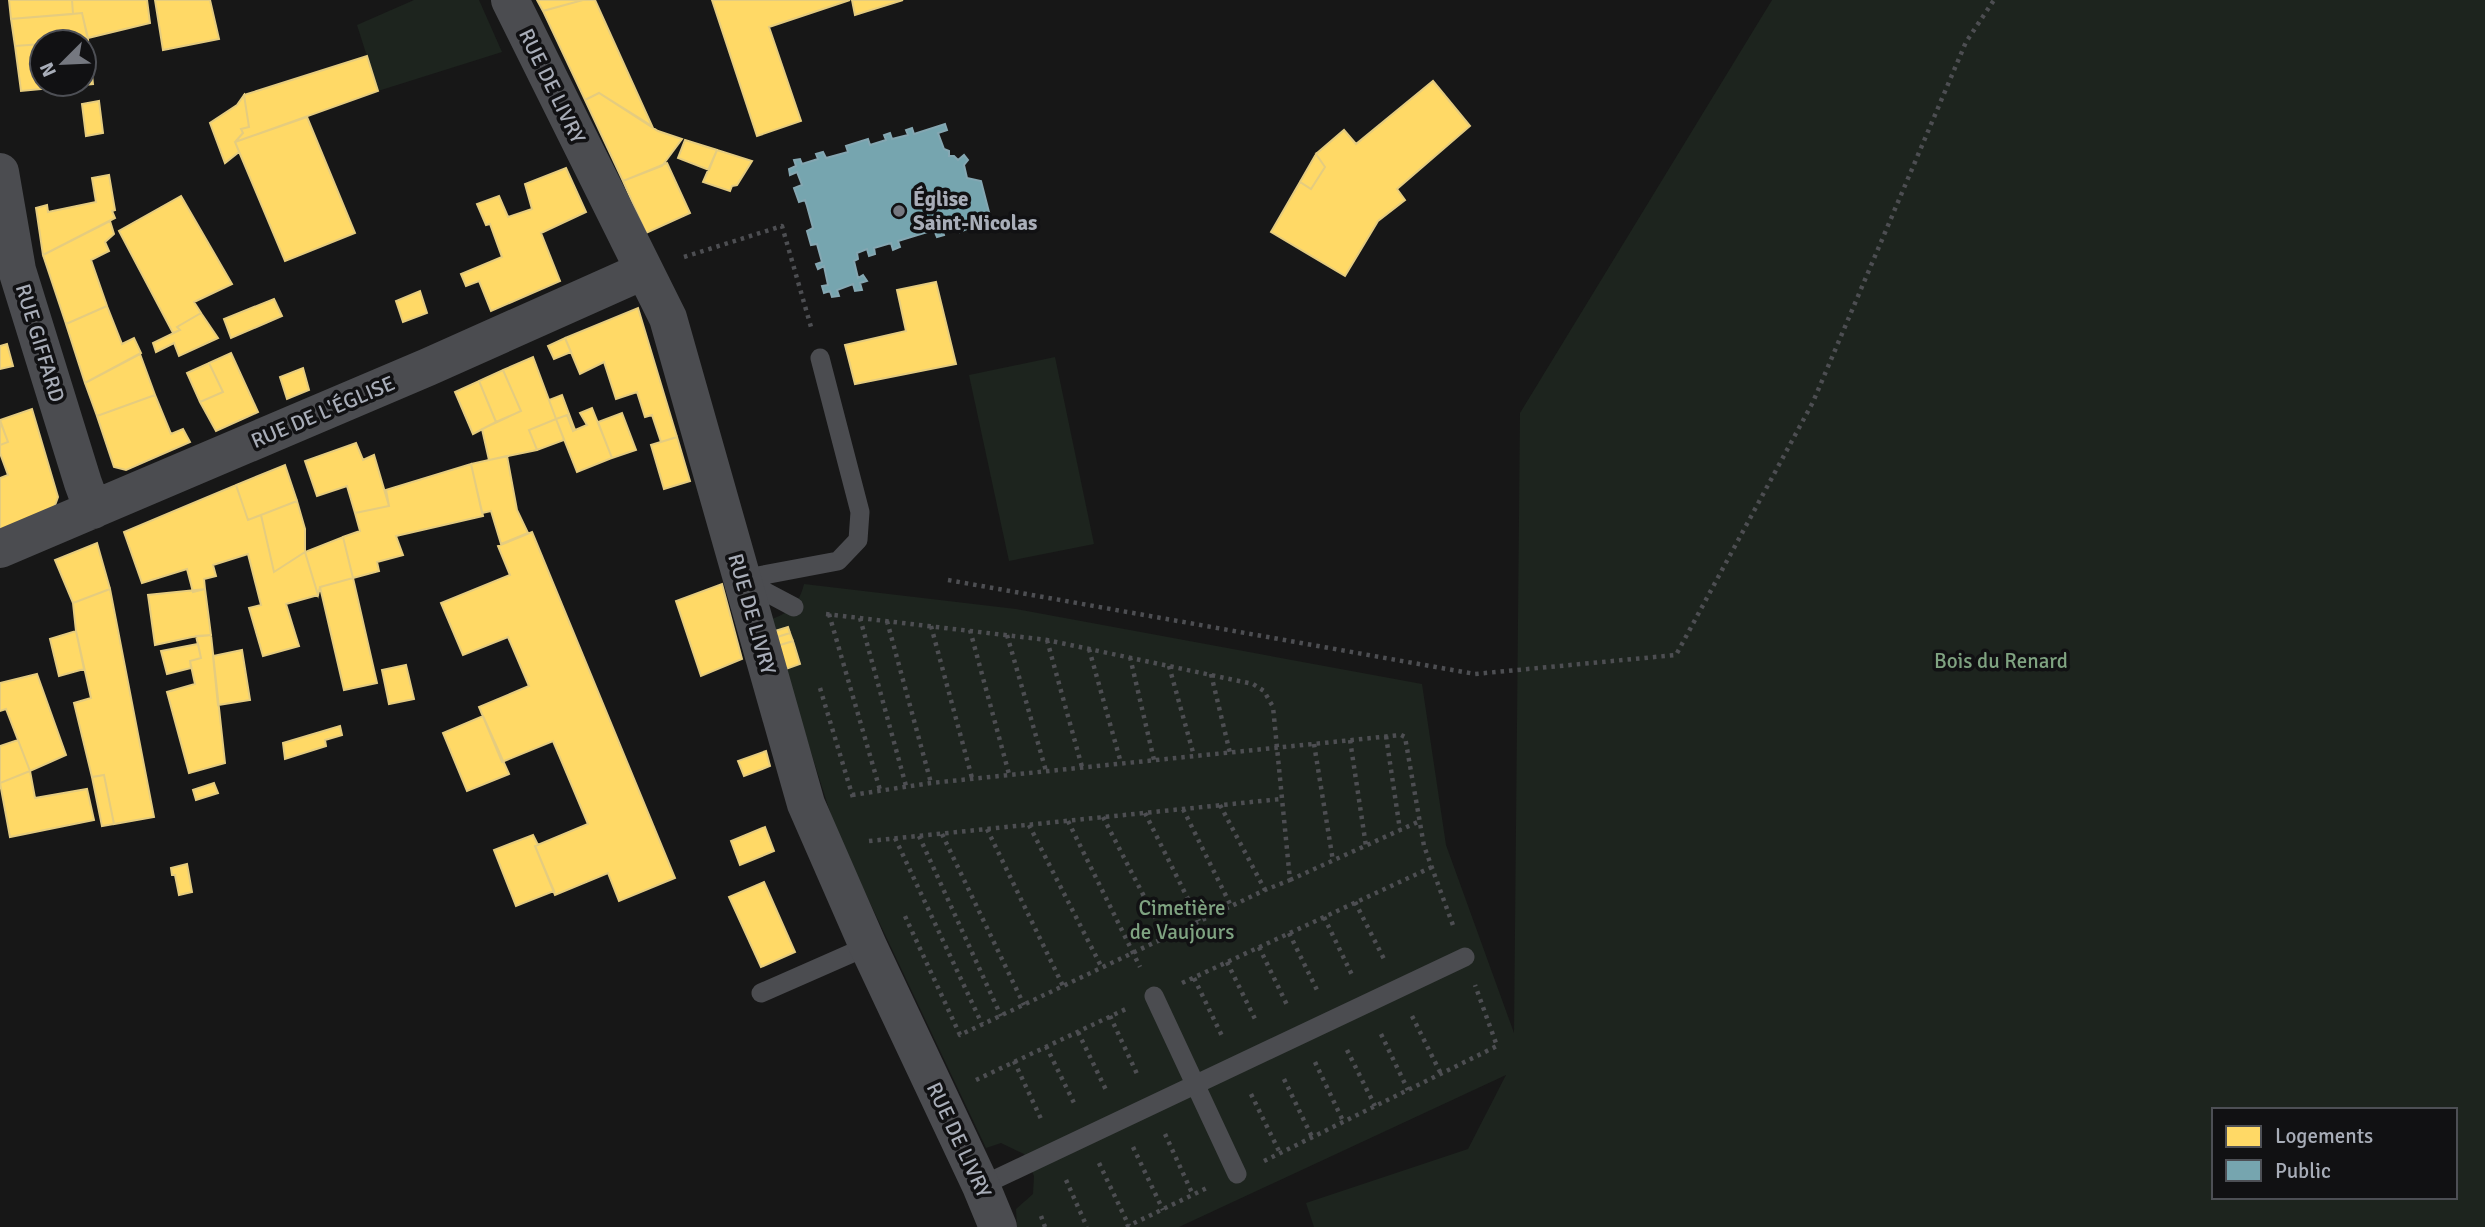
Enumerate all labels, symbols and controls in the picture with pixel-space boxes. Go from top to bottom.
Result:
street label: RUE DE LIVRY [513,24,591,148]
north arrow [28,28,98,98]
text: N [35,59,62,80]
place label: Église Saint-Nicolas [913,185,1037,236]
marker: Église Saint-Nicolas [891,203,907,219]
street label: RUE GIFFARD [10,281,70,405]
street label: RUE DE L'ÉGLISE [247,370,399,454]
street label: RUE DE LIVRY [722,551,782,678]
park label: Bois du Renard [1934,648,2068,674]
park label: Cimetière de Vaujours [1130,895,1234,945]
street label: RUE DE LIVRY [921,1078,997,1202]
legend [2212,1108,2457,1199]
text: Logements [2275,1123,2373,1149]
text: Public [2275,1158,2331,1184]

